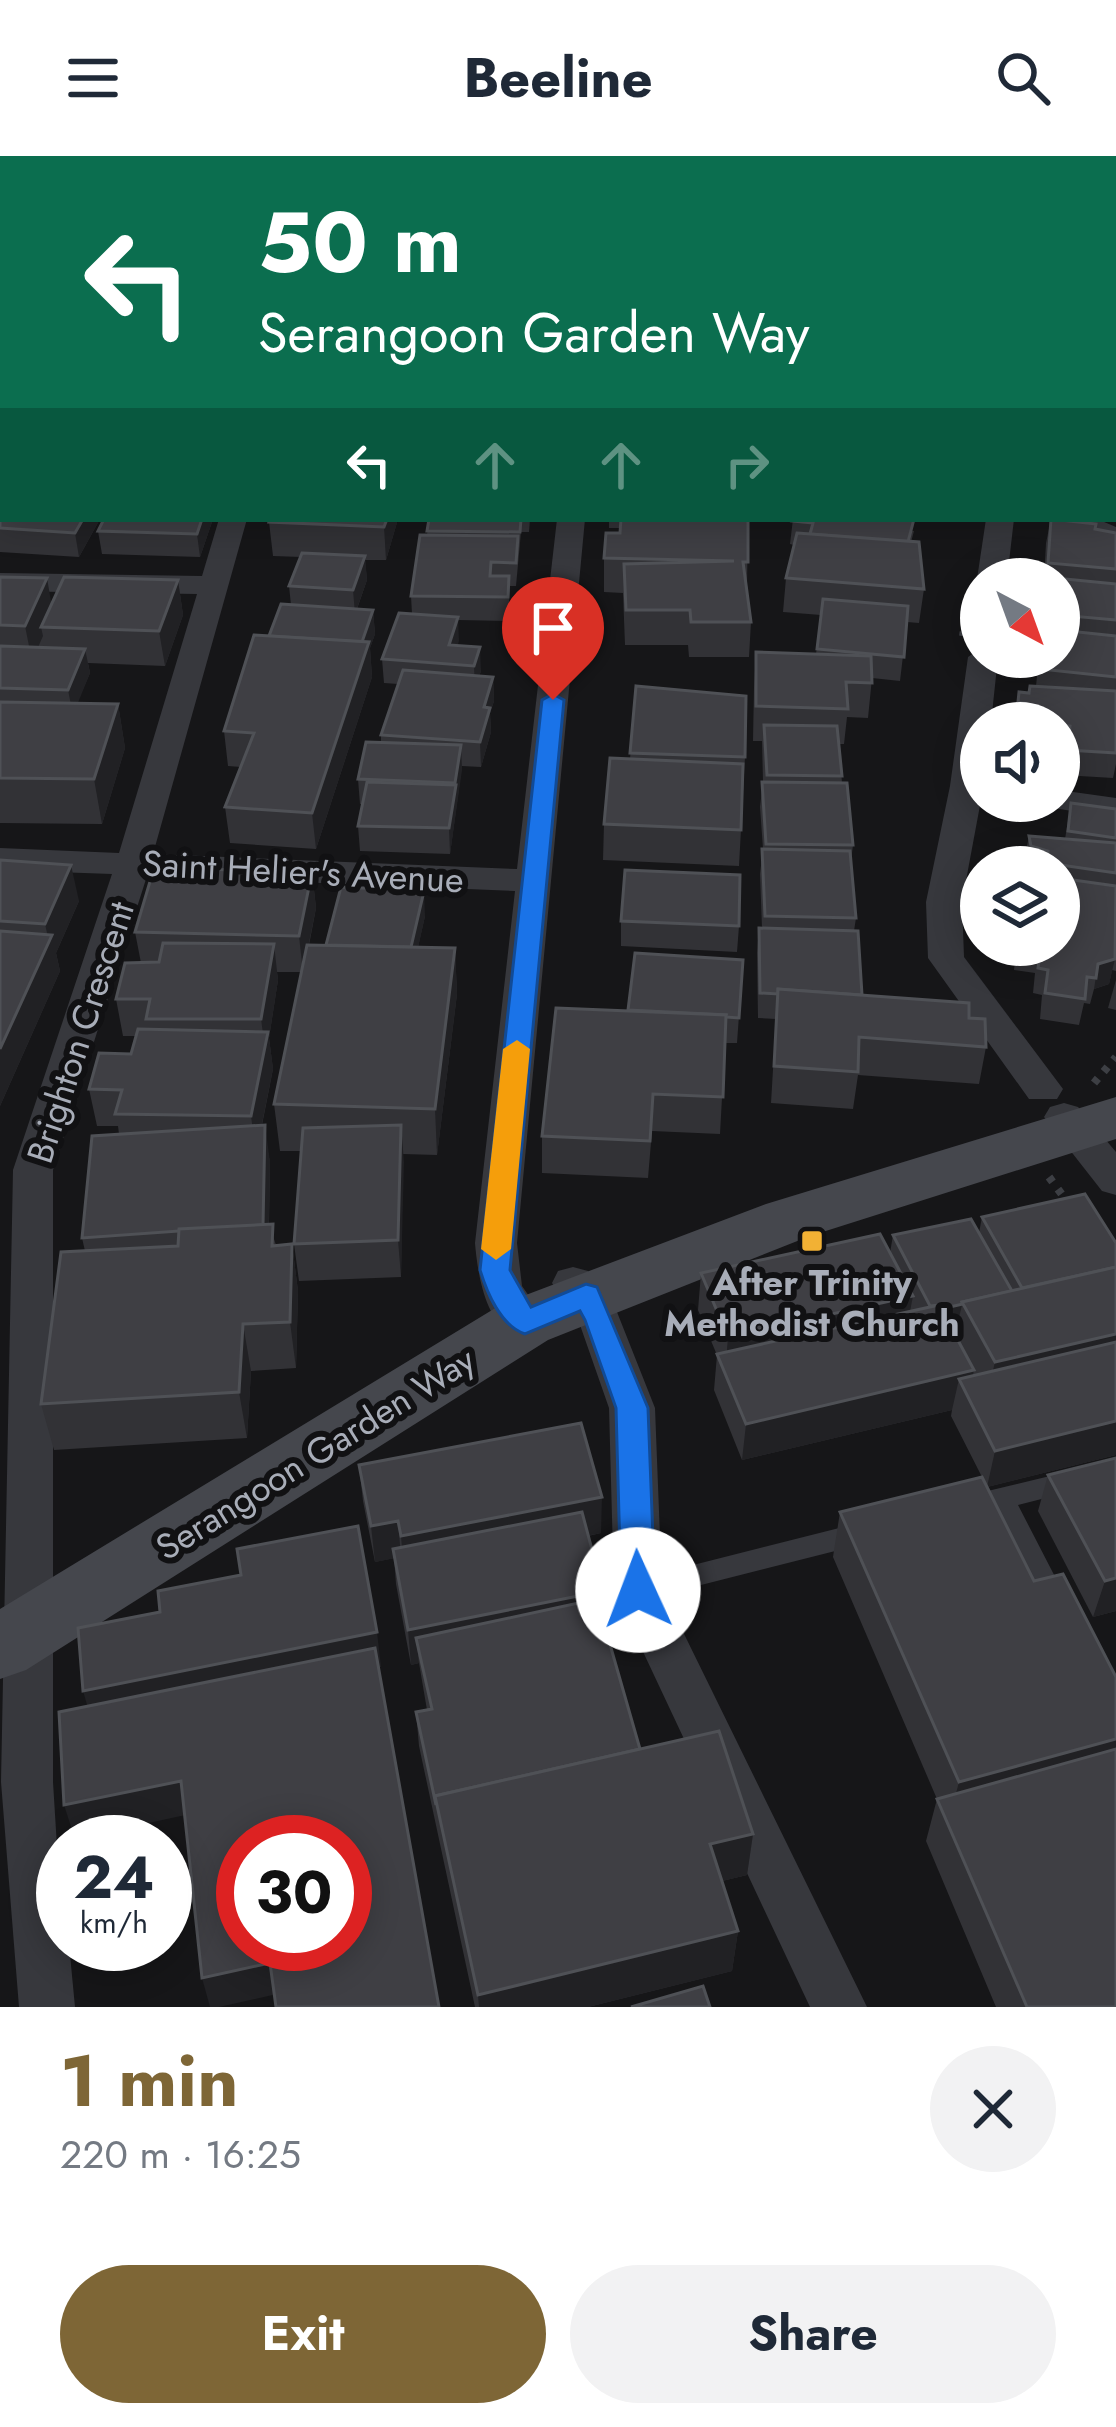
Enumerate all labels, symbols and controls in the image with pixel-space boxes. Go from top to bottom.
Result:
text: Beeline [463,39,653,117]
icon: menu [60,45,126,111]
icon: search [990,45,1056,111]
text: 50 m [258,182,462,304]
icon: left [60,204,216,360]
text: Serangoon Garden Way [258,294,810,372]
icon: left [336,432,402,498]
icon: ahead [462,432,528,498]
icon: ahead [588,432,654,498]
icon: right [714,432,780,498]
north arrow [960,558,1080,678]
map controls [960,558,1080,966]
pin [502,577,604,700]
icon: arrive [520,595,586,661]
button: sound [960,702,1080,822]
street label: Saint Helier's Avenue [141,837,465,905]
button: layers [960,846,1080,966]
street label: Brighton Crescent [13,894,147,1169]
marker: After Trinity Methodist Church [799,1228,825,1254]
place label: After Trinity Methodist Church [664,1256,960,1349]
street label: Serangoon Garden Way [145,1333,485,1572]
position arrow [575,1527,701,1653]
speed limit sign: 30 [216,1815,372,1971]
text: 24 [73,1834,155,1921]
text: km/h [80,1901,148,1944]
text: 1 min [60,2029,239,2133]
button: close [930,2046,1056,2172]
text: 220 m · 16:25 [60,2126,301,2183]
button: Exit [60,2265,546,2403]
button: Share [570,2265,1056,2403]

